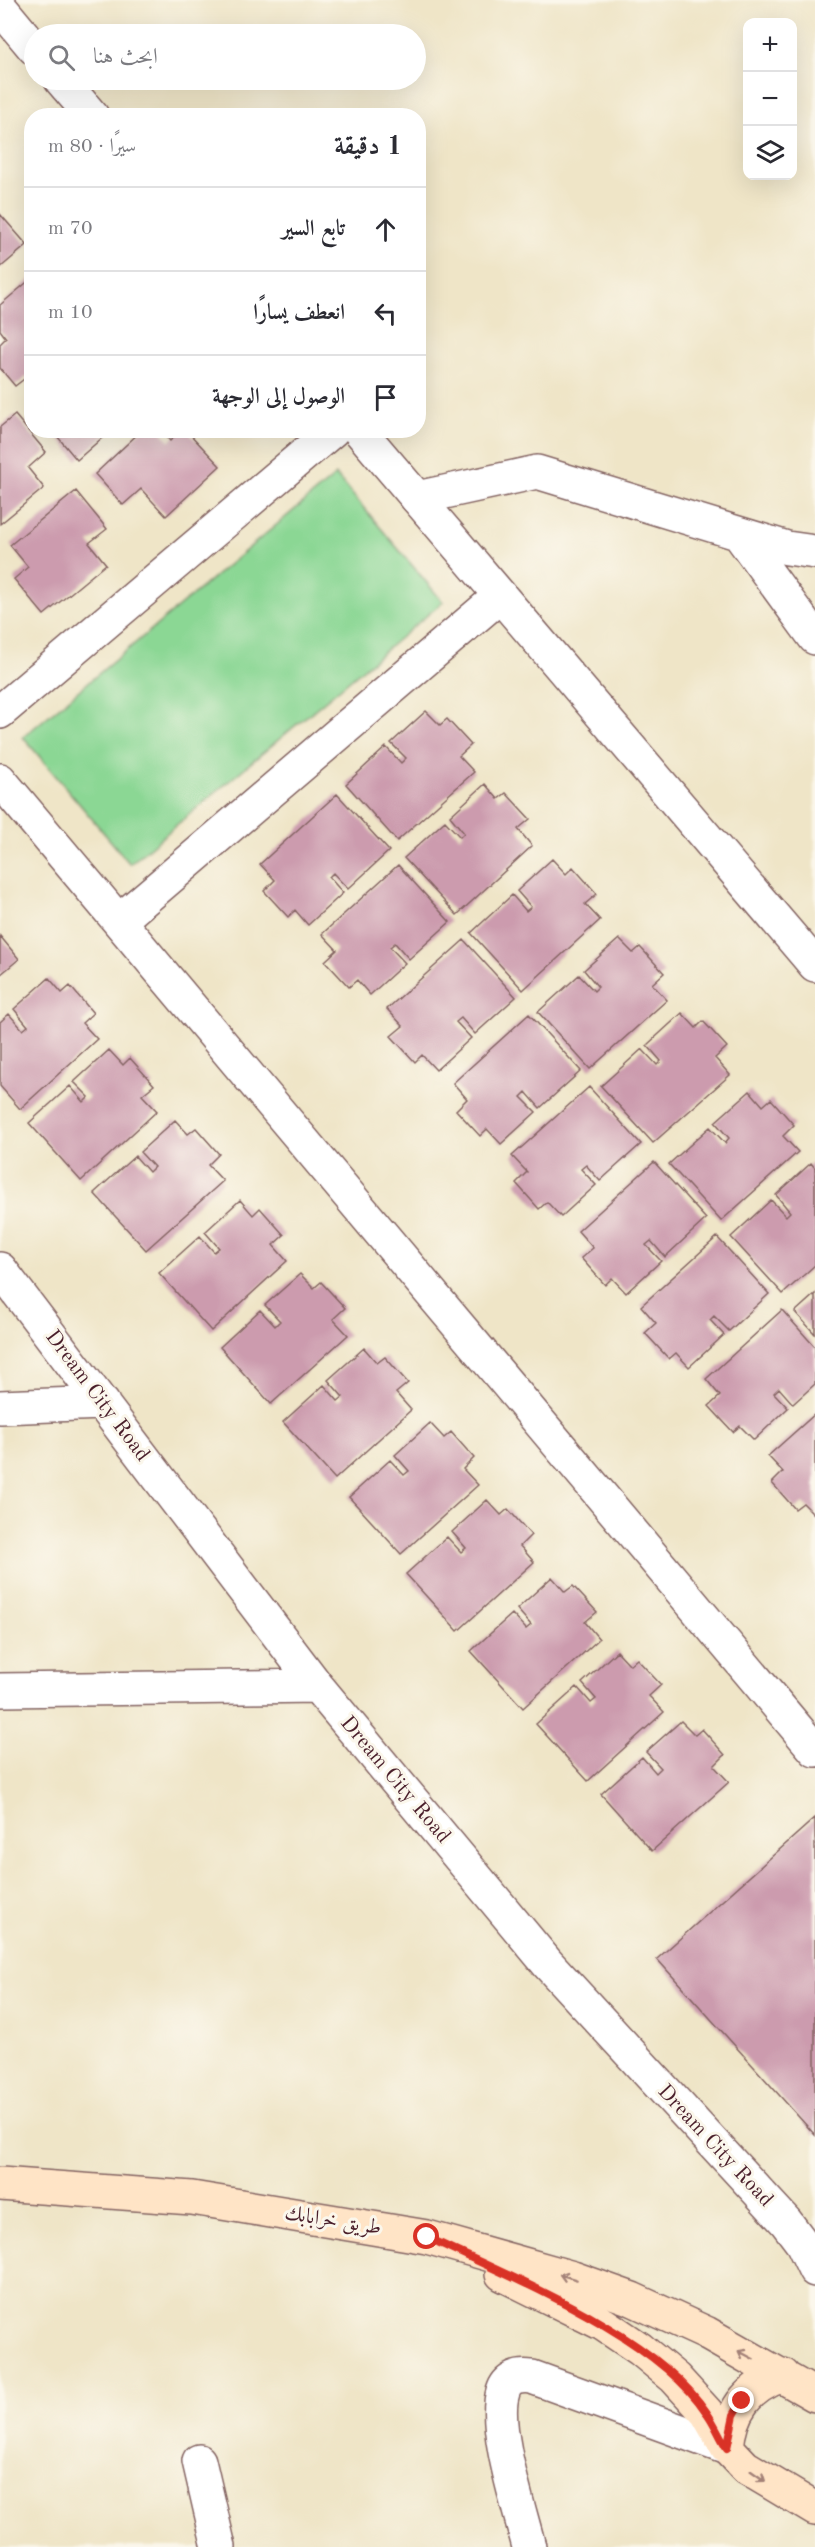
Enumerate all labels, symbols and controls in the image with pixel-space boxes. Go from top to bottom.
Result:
map controls [743,18,797,180]
button: + [743,18,797,72]
search box [24,24,426,90]
icon: search [45,41,78,74]
text: ابحث هنا [93,46,158,68]
button: − [743,72,797,126]
button: layers [743,126,797,180]
text: 1 دقيقة [334,134,402,160]
text: سيرًا · 80 m [48,137,136,157]
icon: ahead [369,213,402,246]
text: تابع السير [281,218,345,240]
text: 70 m [48,219,93,239]
icon: left [369,297,402,330]
text: انعطف يسارًا [253,302,345,324]
text: 10 m [48,303,93,323]
icon: arrive [369,381,402,414]
text: الوصول إلى الوجهة [212,386,345,408]
street label: Dream City Road [41,1326,153,1466]
street label: Dream City Road [336,1713,454,1847]
street label: Dream City Road [653,2081,777,2211]
street label: طريق خرابابك [283,2203,383,2240]
route start [413,2223,439,2249]
one-way arrow [559,2271,578,2282]
one-way arrow [738,2349,755,2361]
route end [728,2387,754,2413]
one-way arrow [749,2470,765,2482]

